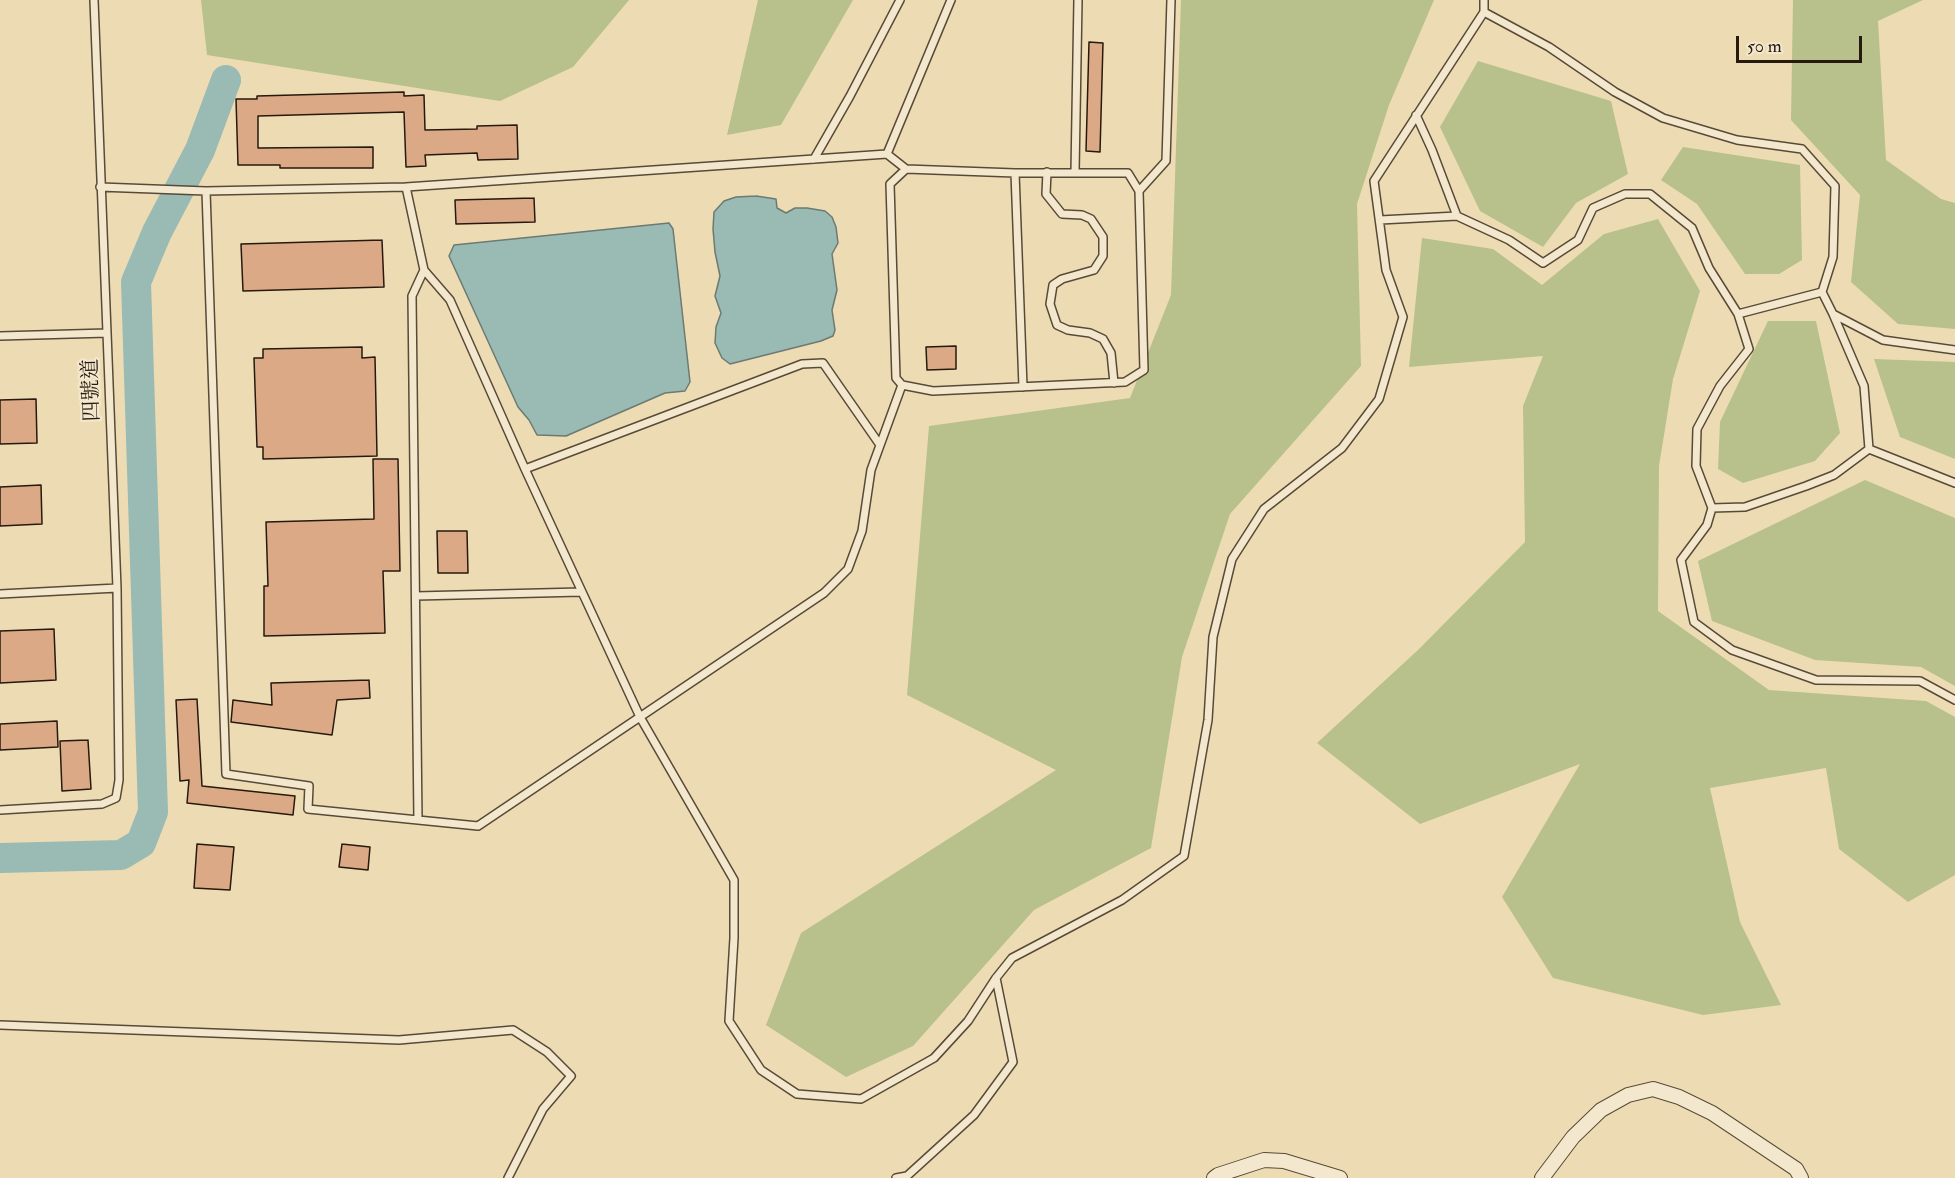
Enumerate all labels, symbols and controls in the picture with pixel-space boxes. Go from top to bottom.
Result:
scale bar [1739,24,1865,62]
text: 50 m [1747,35,1782,58]
street label: 四號道 [79,358,107,422]

